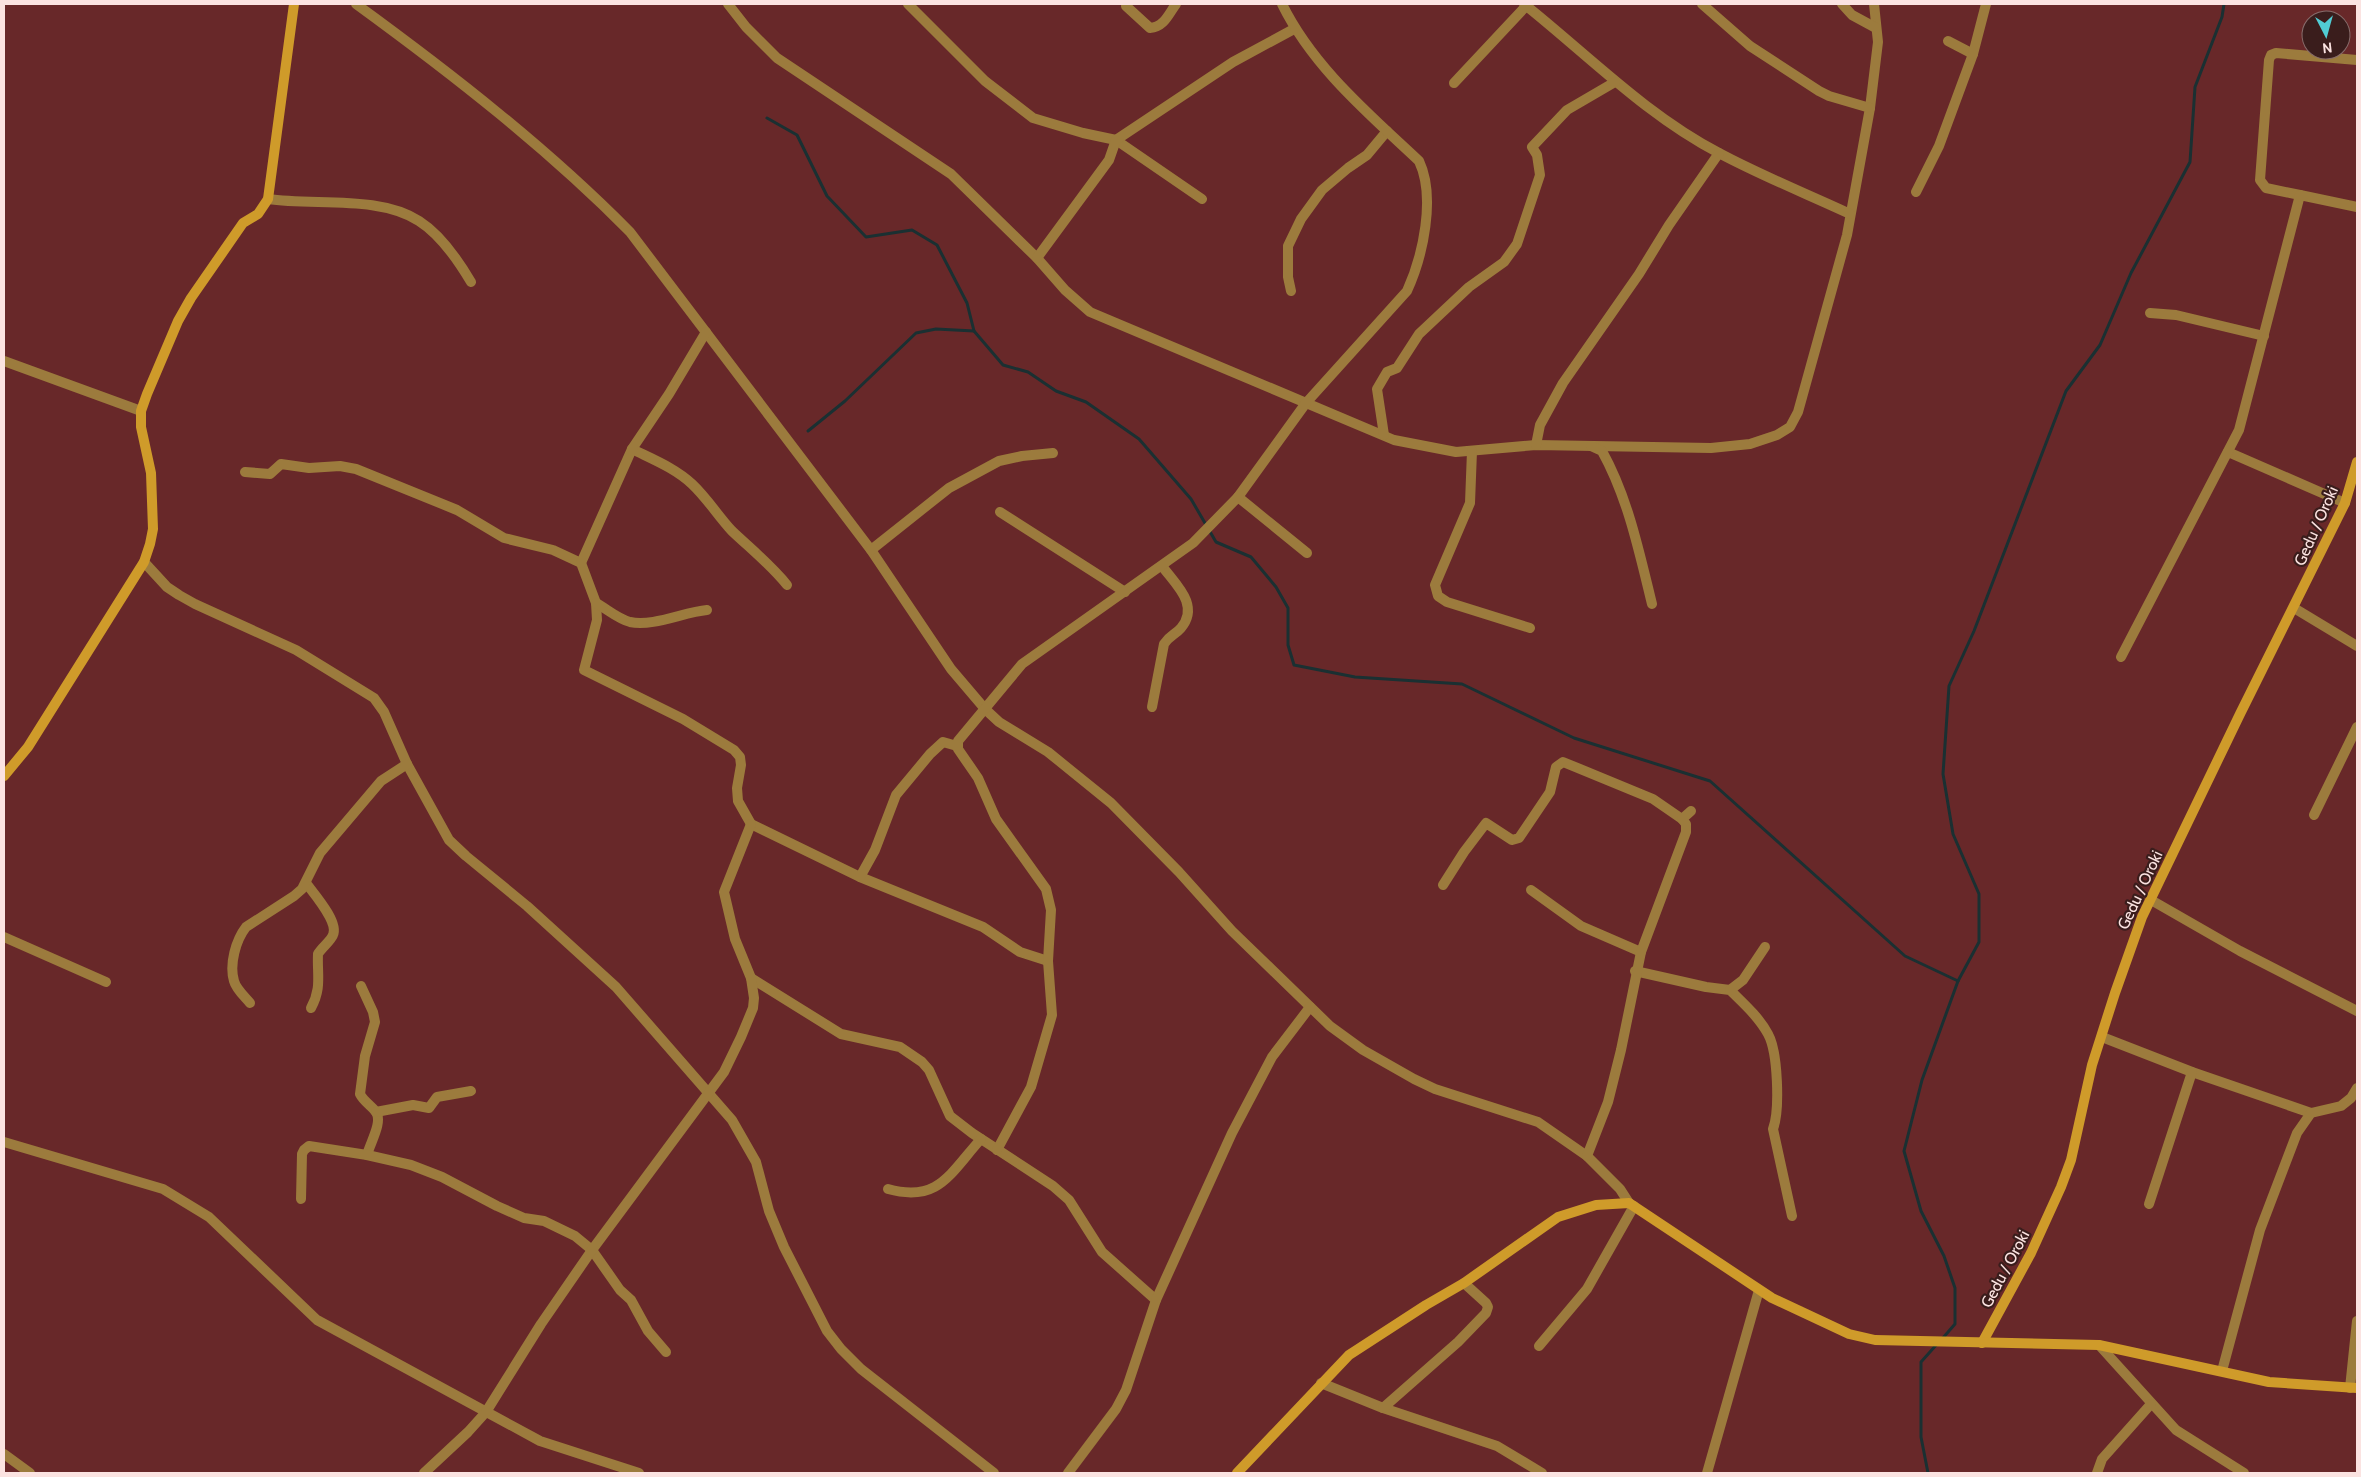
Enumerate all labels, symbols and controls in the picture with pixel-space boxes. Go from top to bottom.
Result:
north arrow [2301,10,2351,60]
text: N [2321,38,2333,57]
street label: Gedu / Oroki [2290,483,2342,569]
street label: Gedu / Oroki [2113,848,2167,932]
street label: Gedu / Oroki [1977,1227,2033,1311]

